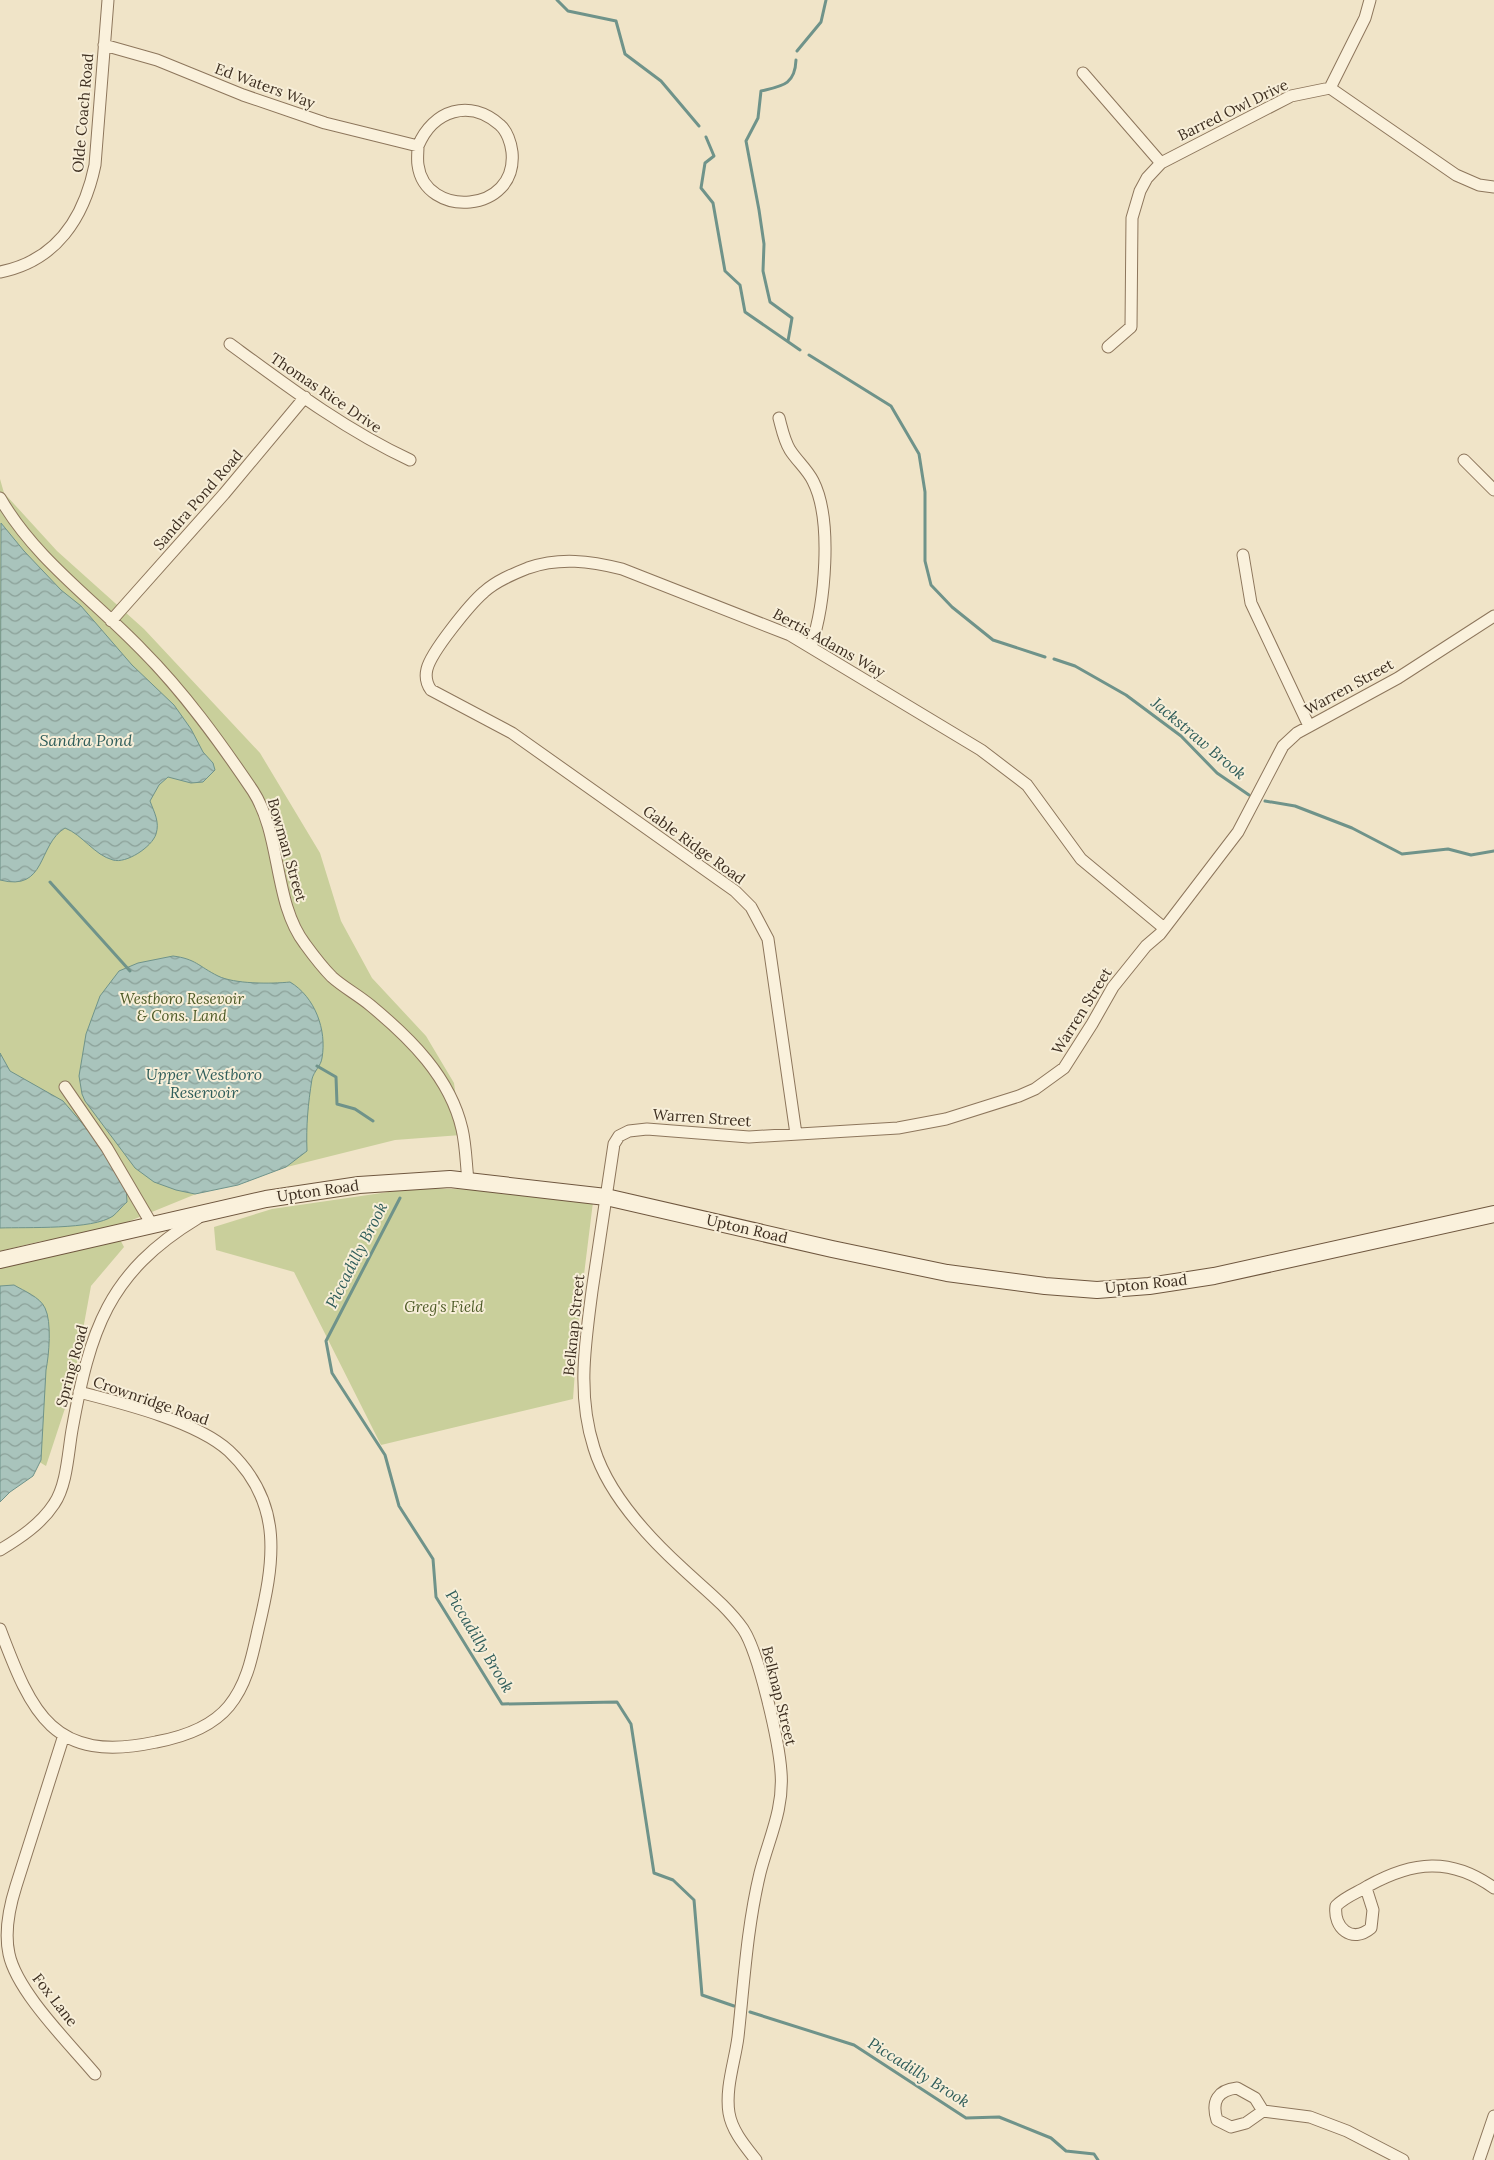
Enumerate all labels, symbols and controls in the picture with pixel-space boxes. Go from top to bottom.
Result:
street label: Olde Coach Road [68,52,97,173]
street label: Ed Waters Way [212,59,318,113]
street label: Barred Owl Drive [1175,75,1291,144]
street label: Thomas Rice Drive [267,348,386,437]
street label: Sandra Pond Road [149,446,246,554]
street label: Bertis Adams Way [770,604,889,681]
street label: Warren Street [1301,654,1397,719]
water label: Jackstraw Brook [1147,692,1251,784]
water label: Sandra Pond [40,730,133,750]
street label: Bowman Street [264,796,311,904]
street label: Gable Ridge Road [639,801,749,888]
street label: Warren Street [1047,964,1116,1058]
park label: Westboro Resevoir & Cons. Land [120,989,244,1025]
water label: Upper Westboro Reservoir [146,1064,262,1102]
street label: Warren Street [652,1105,752,1130]
street label: Upton Road [276,1175,360,1206]
water label: Piccadilly Brook [321,1199,391,1311]
street label: Upton Road [705,1210,790,1247]
street label: Upton Road [1104,1270,1188,1297]
street label: Belknap Street [559,1273,588,1377]
park label: Greg's Field [404,1297,484,1316]
street label: Spring Road [51,1323,92,1409]
street label: Crownridge Road [91,1372,212,1429]
water label: Piccadilly Brook [441,1586,519,1696]
street label: Belknap Street [758,1644,801,1748]
street label: Fox Lane [29,1969,82,2030]
water label: Piccadilly Brook [864,2033,974,2111]

